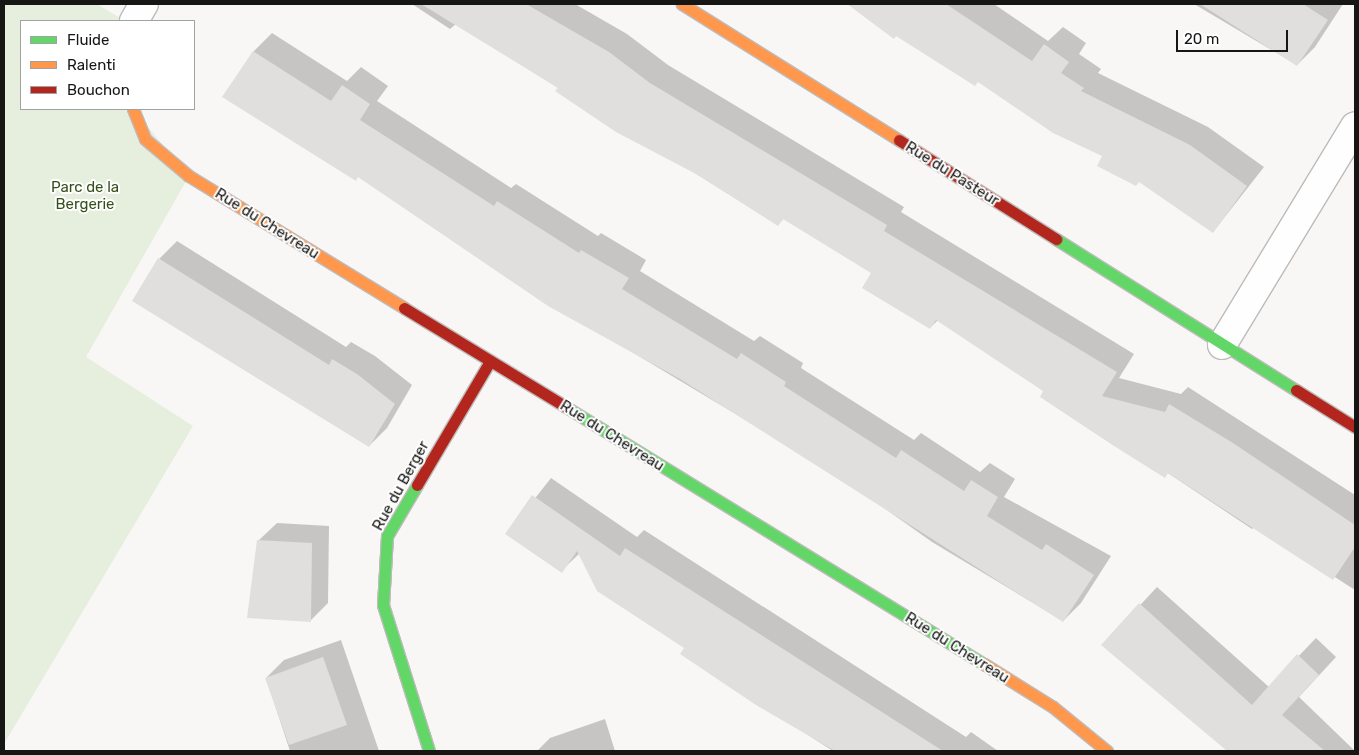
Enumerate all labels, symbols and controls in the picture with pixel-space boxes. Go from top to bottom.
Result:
legend [20,20,195,110]
scale bar [1179,20,1292,52]
text: 20 m [1184,30,1219,48]
text: Fluide [67,31,109,49]
text: Ralenti [67,56,116,74]
text: Bouchon [67,81,130,99]
street label: Rue du Pasteur [902,138,1002,210]
park label: Parc de la Bergerie [51,178,119,213]
street label: Rue du Chevreau [212,185,322,263]
street label: Rue du Chevreau [557,397,667,475]
street label: Rue du Berger [369,438,433,534]
street label: Rue du Chevreau [902,609,1012,687]

